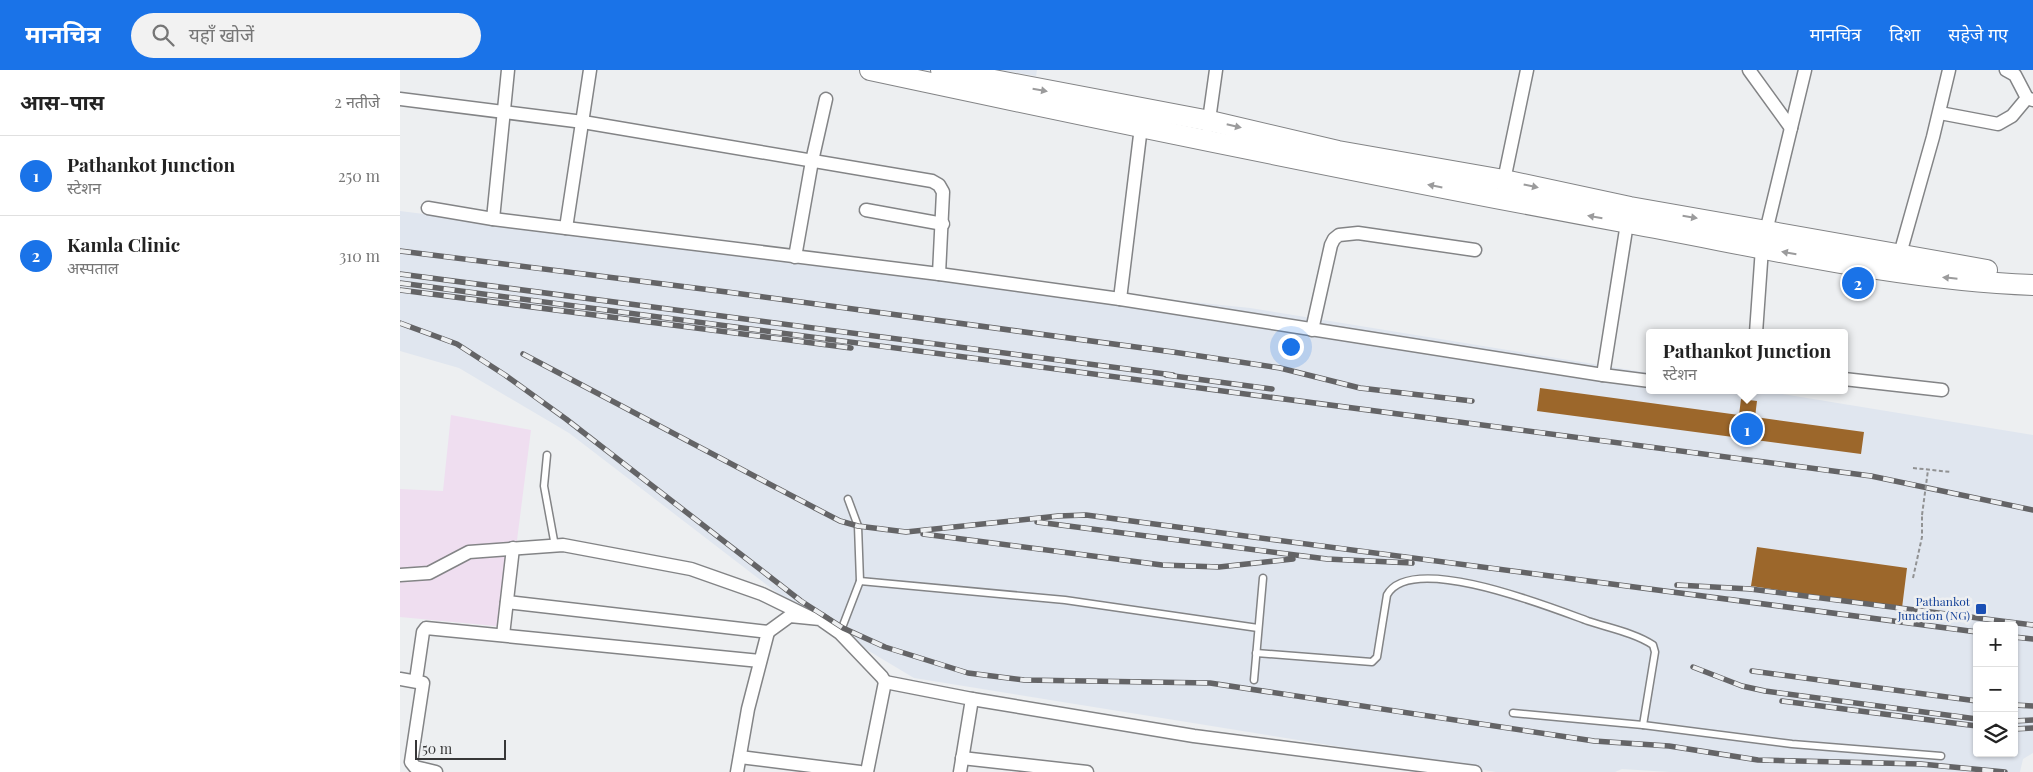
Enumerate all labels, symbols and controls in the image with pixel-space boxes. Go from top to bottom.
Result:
search box [131,13,481,58]
text: मानचित्र [25,17,101,49]
icon: search [149,21,177,49]
text: यहाँ खोजें [189,21,254,47]
text: मानचित्र [1810,22,1861,46]
text: दिशा [1889,22,1920,46]
text: सहेजे गए [1948,22,2008,46]
one-way arrow [1033,86,1049,94]
text: आस-पास [20,87,104,115]
text: 2 नतीजे [334,91,380,112]
one-way arrow [1227,122,1242,130]
text: Pathankot Junction [67,151,235,177]
text: 1 [33,165,39,186]
text: 250 m [338,165,380,186]
text: स्टेशन [67,177,101,198]
one-way arrow [1427,181,1443,189]
one-way arrow [1523,182,1539,190]
one-way arrow [1587,212,1603,220]
one-way arrow [1682,214,1698,222]
text: Kamla Clinic [67,231,180,257]
text: 2 [32,245,40,266]
text: 310 m [339,245,380,266]
one-way arrow [1781,248,1797,256]
text: अस्पताल [67,257,119,278]
pin: 2 [1842,264,1874,302]
one-way arrow [1941,274,1957,282]
popup [1646,329,1848,394]
your location [1278,334,1304,360]
text: Pathankot Junction [1663,337,1831,363]
text: स्टेशन [1663,363,1697,384]
pin: 1 [1731,410,1763,448]
place label: Pathankot Junction (NG) [1897,593,1971,623]
marker: Pathankot Junction (NG) [1974,602,1988,616]
map controls [1973,622,2018,757]
button: + [1973,622,2018,667]
button: − [1973,667,2018,712]
button: layers [1973,712,2018,757]
scale bar [415,737,506,760]
text: 50 m [422,739,452,758]

